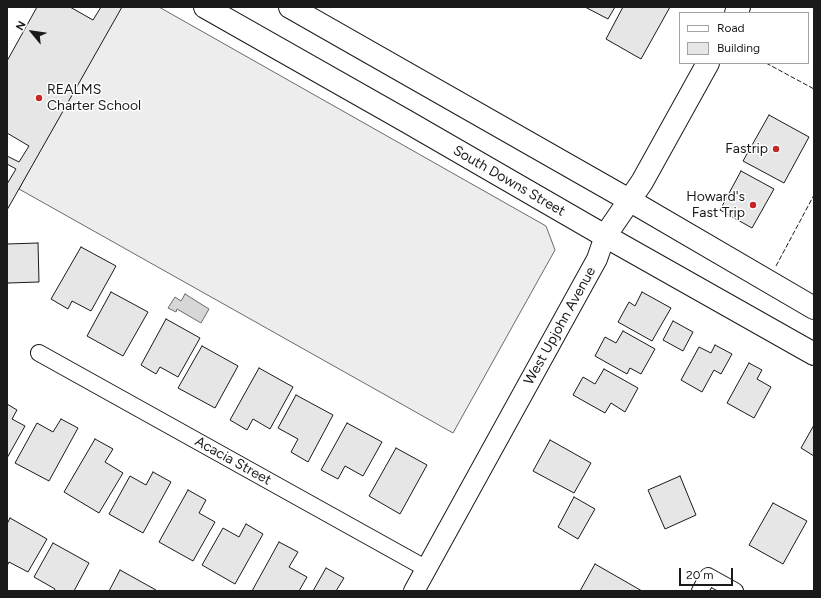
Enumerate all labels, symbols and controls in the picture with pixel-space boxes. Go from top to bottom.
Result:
north arrow [12,12,52,52]
legend [679,12,809,64]
text: N [13,19,29,33]
text: Road [717,21,745,35]
text: Building [717,41,760,55]
place label: REALMS Charter School [47,82,141,114]
marker: REALMS Charter School [34,93,44,103]
place label: Fastrip [725,141,768,157]
street label: South Downs Street [450,142,568,220]
marker: Fastrip [771,144,781,154]
place label: Howard's Fast Trip [686,189,745,222]
marker: Howard's Fast Trip [748,200,758,210]
street label: West Upjohn Avenue [521,264,599,388]
street label: Acacia Street [192,433,274,489]
scale bar [681,560,735,586]
text: 20 m [686,568,714,582]

